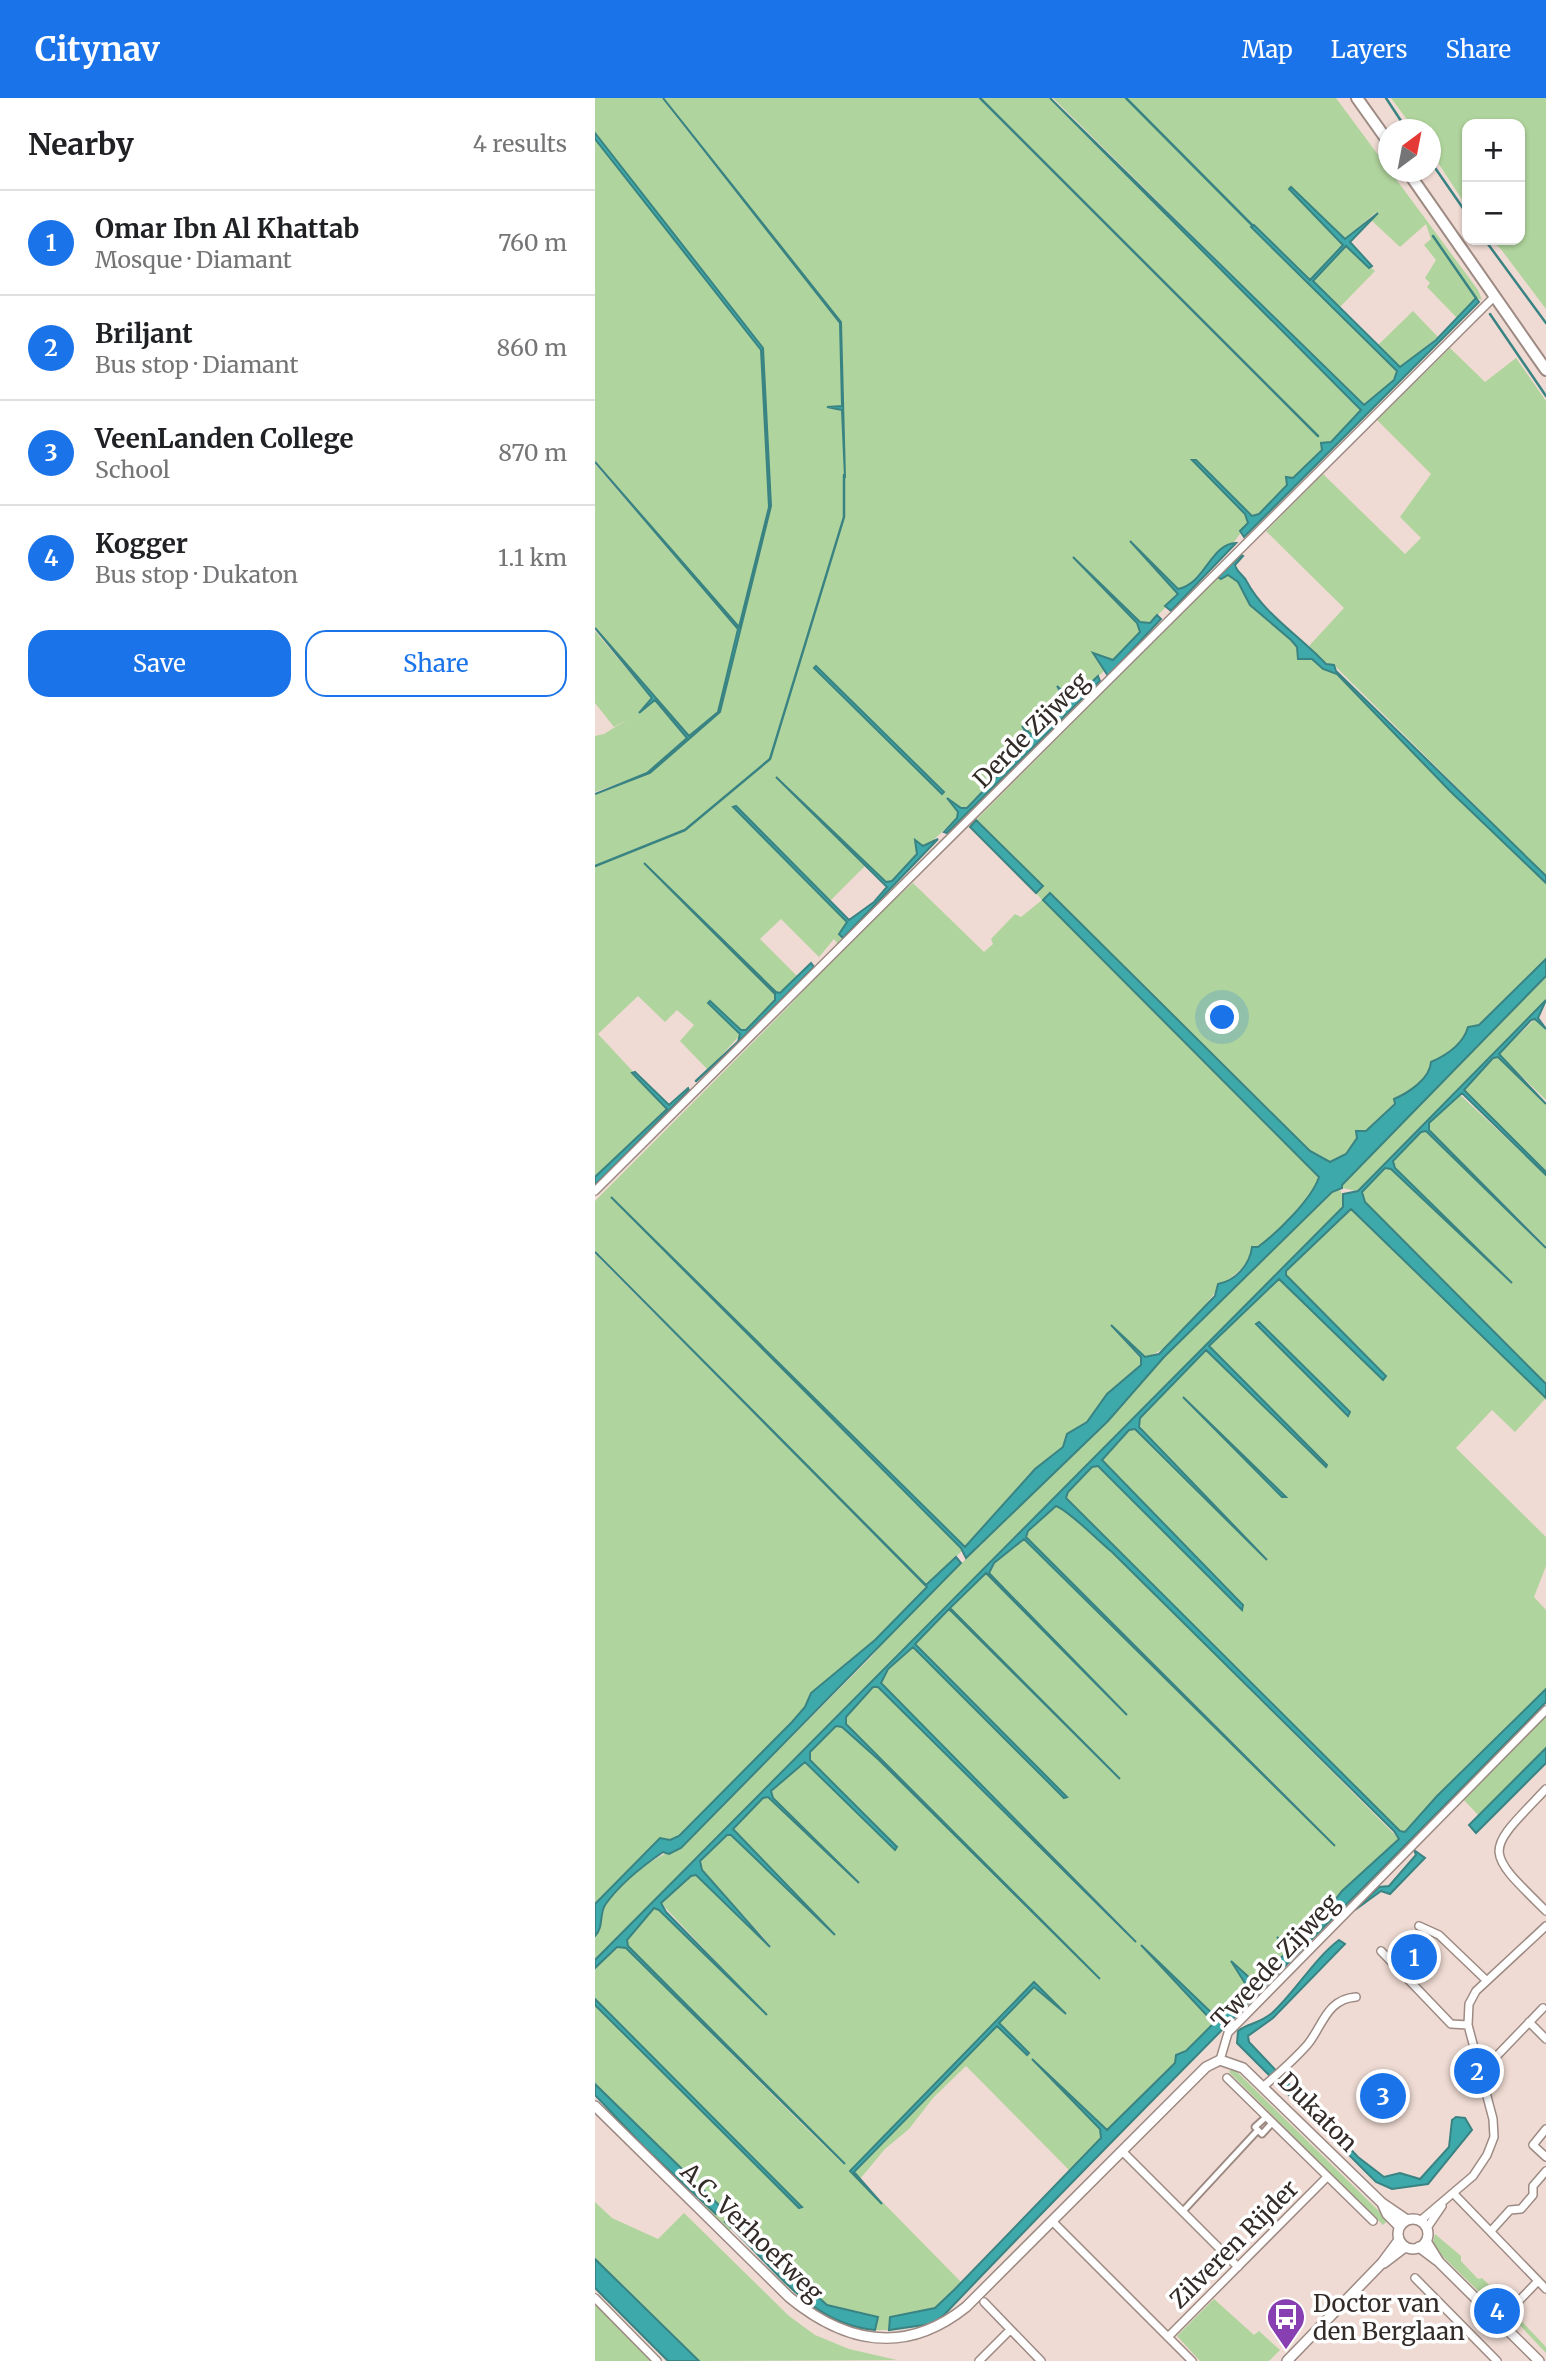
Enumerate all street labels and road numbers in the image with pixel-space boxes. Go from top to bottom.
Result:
street label: Derde Zijweg [967,665,1096,794]
street label: Tweede Zijweg [1205,1887,1346,2035]
street label: Dukaton [1272,2066,1364,2158]
street label: A.C. Verhoefweg [673,2155,830,2308]
street label: Zilveren Rijder [1163,2173,1305,2315]

